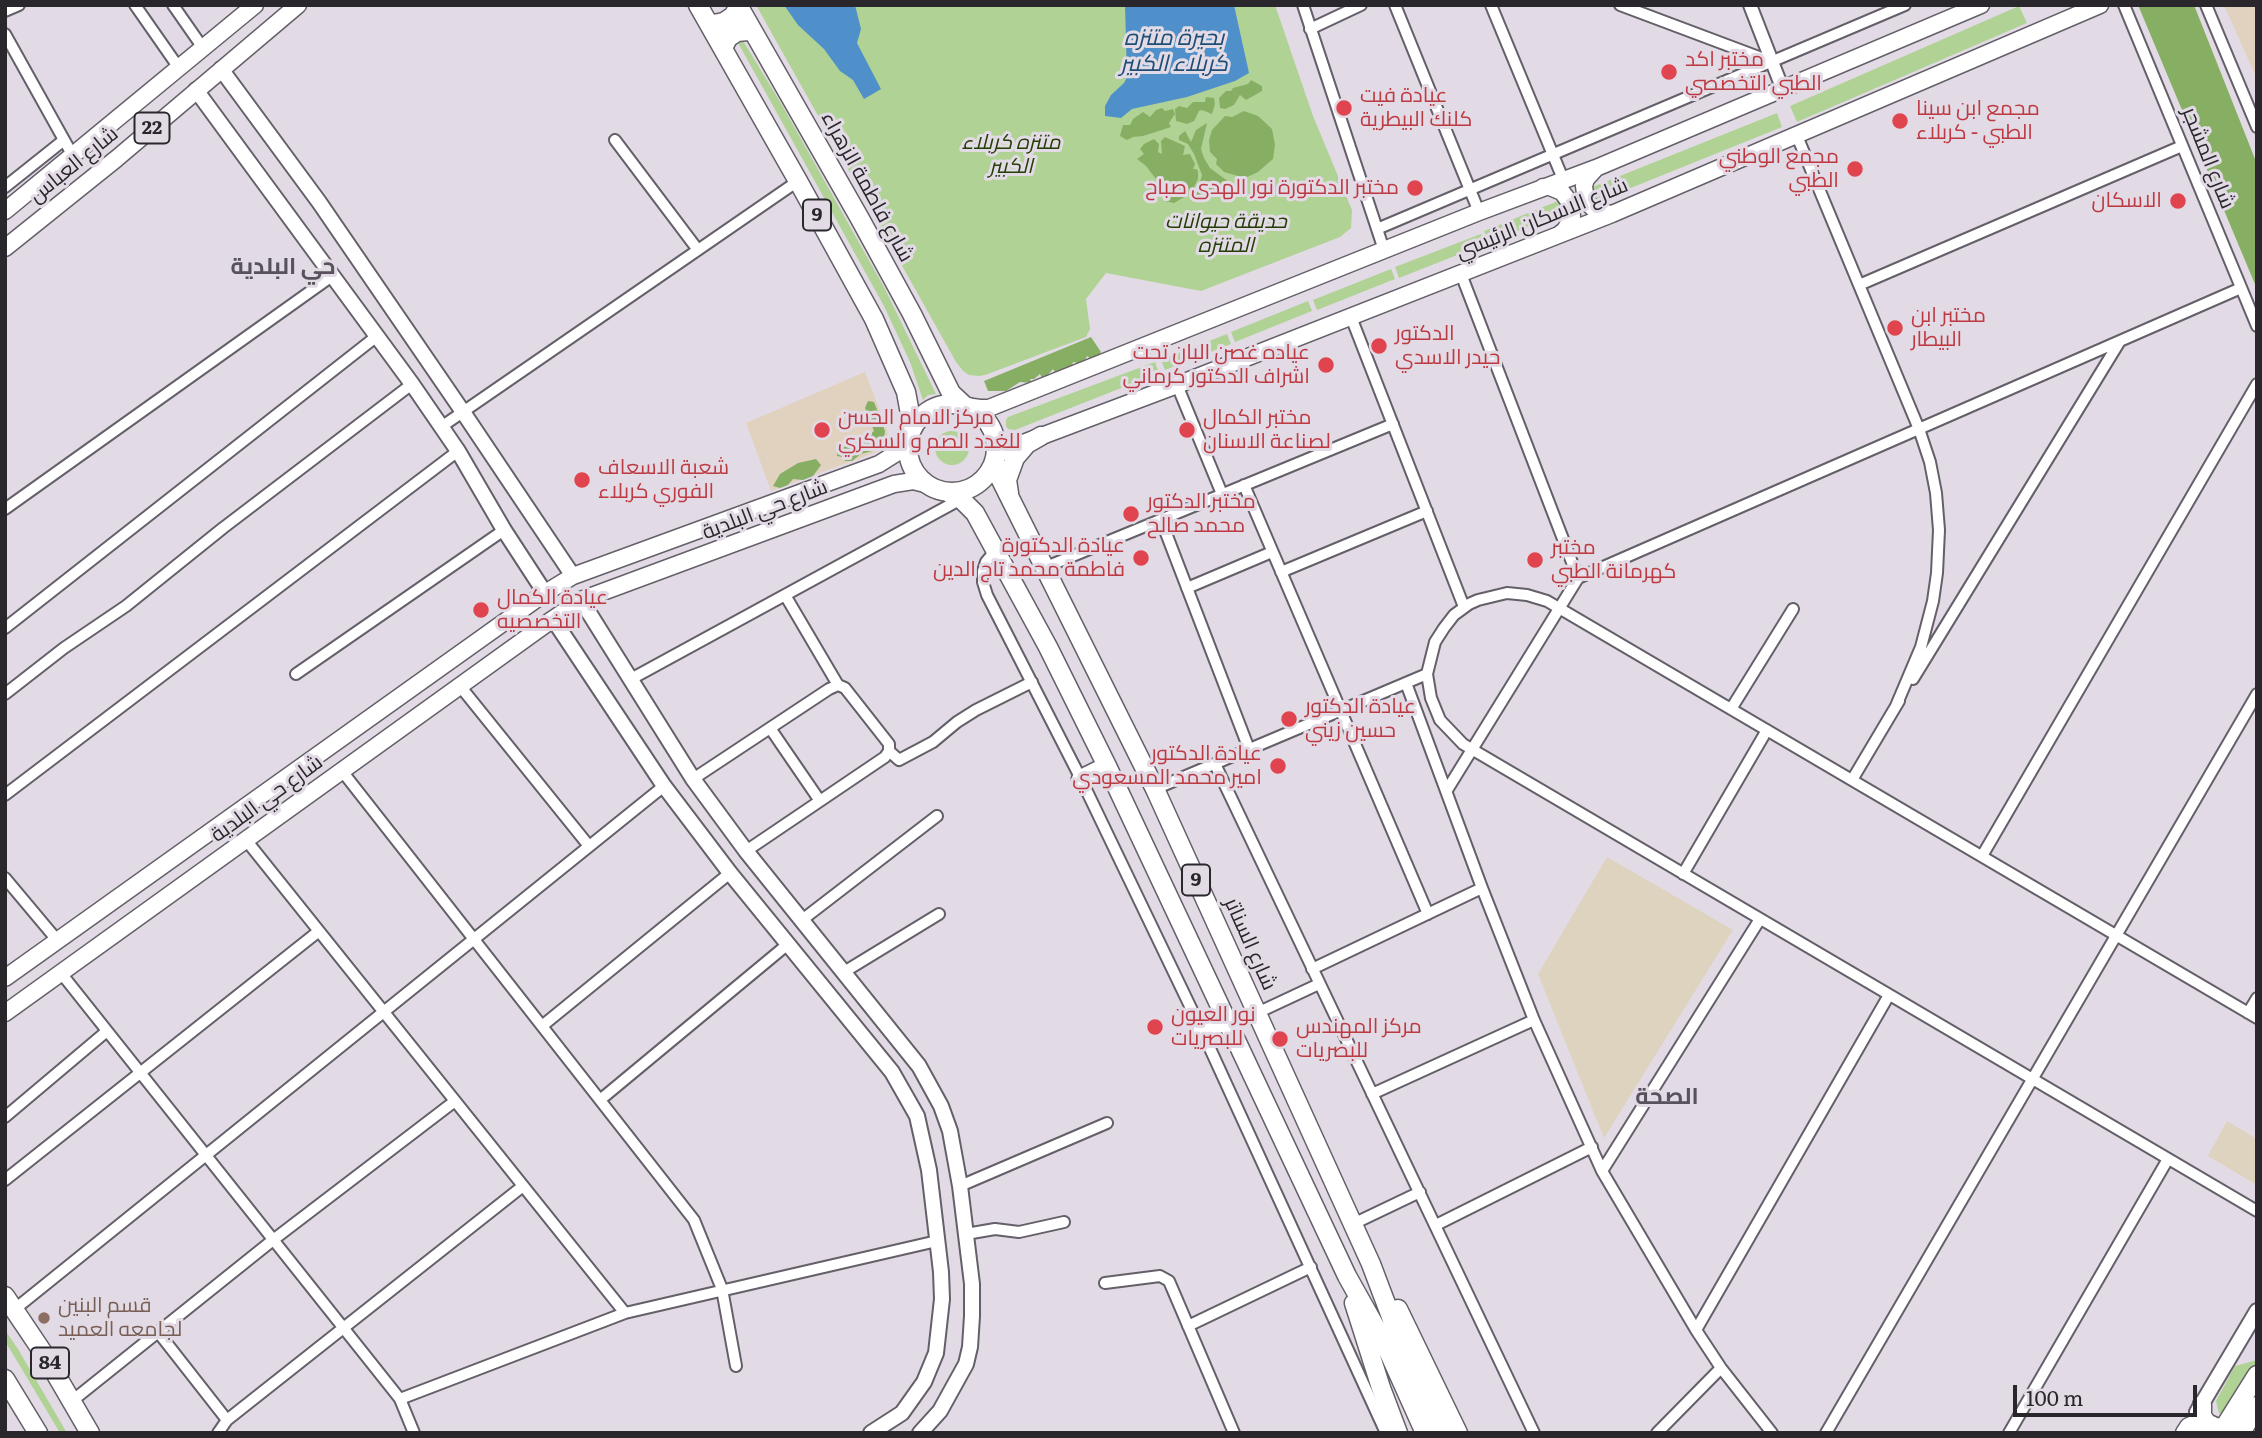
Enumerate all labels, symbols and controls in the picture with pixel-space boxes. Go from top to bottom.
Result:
water label: بحيرة متنزه كربلاء الكبير [1120,24,1228,78]
place label: مختبر اكد الطبي التخصصي [1685,47,1822,97]
marker: مختبر اكد الطبي التخصصي [1659,62,1679,82]
place label: عيادة فيت كلنك البيطرية [1360,83,1472,133]
place label: مجمع ابن سينا الطبي - كربلاء [1916,96,2040,146]
marker: عيادة فيت كلنك البيطرية [1334,98,1354,118]
street label: شارع المشجر [2176,103,2240,213]
street label: شارع فاطمة الزهراء [815,108,919,266]
marker: مجمع ابن سينا الطبي - كربلاء [1890,111,1910,131]
road number: 22 [134,112,170,144]
street label: شارع العباس [24,121,124,209]
park label: متنزه كربلاء الكبير [962,130,1060,180]
place label: مجمع الوطني الطبي [1719,144,1839,194]
marker: مجمع الوطني الطبي [1845,159,1865,179]
street label: شارع الاسكان الرئيسي [1452,173,1632,265]
place label: مختبر الدكتورة نور الهدى صباح [1145,175,1399,201]
marker: مختبر الدكتورة نور الهدى صباح [1405,178,1425,198]
place label: الاسكان [2091,188,2162,214]
marker: الاسكان [2168,191,2188,211]
road number: 9 [803,200,831,230]
park label: حديقة حيوانات المتنزه [1165,209,1287,259]
district label: حي البلدية [230,253,336,281]
place label: مختبر ابن البيطار [1911,303,1986,353]
marker: مختبر ابن البيطار [1885,318,1905,338]
place label: الدكتور حيدر الاسدي [1395,321,1500,371]
marker: الدكتور حيدر الاسدي [1369,336,1389,356]
place label: عياده غصن البان تحت اشراف الدكتور كرماني [1122,340,1310,390]
marker: عياده غصن البان تحت اشراف الدكتور كرماني [1316,355,1336,375]
place label: مركز الامام الحسن للغدد الصم و السكري [838,405,1021,455]
place label: مختبر الكمال لصناعة الاسنان [1203,405,1331,455]
marker: مركز الامام الحسن للغدد الصم و السكري [812,420,832,440]
marker: مختبر الكمال لصناعة الاسنان [1177,420,1197,440]
place label: شعبة الاسعاف الفوري كربلاء [598,455,729,505]
marker: شعبة الاسعاف الفوري كربلاء [572,470,592,490]
street label: شارع حي البلدية [699,475,831,545]
place label: مختبر الدكتور محمد صالح [1147,489,1256,539]
marker: مختبر الدكتور محمد صالح [1121,504,1141,524]
place label: عيادة الدكتورة فاطمة محمد تاج الدين [933,533,1125,583]
place label: مختبر كهرمانة الطبي [1551,535,1676,585]
marker: عيادة الدكتورة فاطمة محمد تاج الدين [1131,548,1151,568]
marker: مختبر كهرمانة الطبي [1525,550,1545,570]
place label: عيادة الكمال التخصصيه [497,585,608,635]
marker: عيادة الكمال التخصصيه [471,600,491,620]
place label: عيادة الدكتور حسين زيني [1305,694,1416,744]
marker: عيادة الدكتور حسين زيني [1279,709,1299,729]
place label: عيادة الدكتور امير محمد المسعودي [1072,741,1262,791]
street label: شارع حي البلدية [206,750,328,848]
marker: عيادة الدكتور امير محمد المسعودي [1268,756,1288,776]
road number: 9 [1182,864,1210,895]
street label: شارع السناتر [1218,894,1282,994]
place label: نور العيون للبصريات [1171,1002,1256,1052]
place label: مركز المهندس للبصريات [1296,1014,1422,1064]
marker: نور العيون للبصريات [1145,1017,1165,1037]
marker: مركز المهندس للبصريات [1270,1029,1290,1049]
district label: الصحة [1635,1083,1699,1111]
place label: قسم البنين لجامعه العميد [58,1293,182,1343]
marker: قسم البنين لجامعه العميد [36,1310,52,1326]
road number: 84 [31,1348,69,1378]
scale bar [2017,1372,2201,1416]
text: 100 m [2026,1381,2083,1412]

